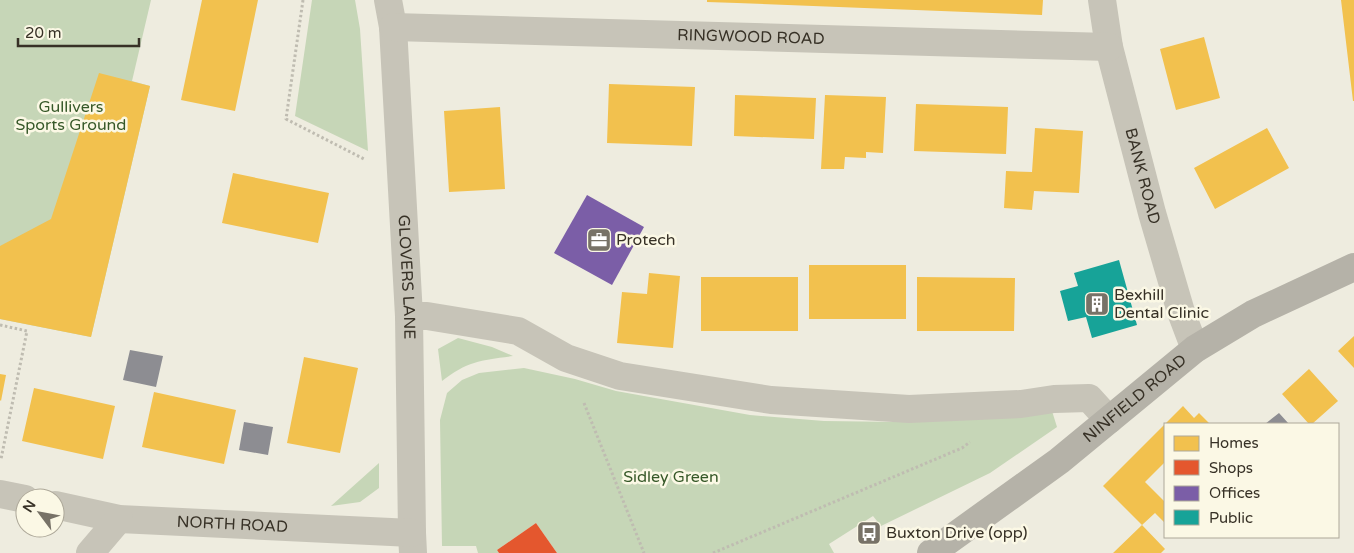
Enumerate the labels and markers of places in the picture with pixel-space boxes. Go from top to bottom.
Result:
office icon: Protech [586,227,612,253]
place label: Protech [616,230,676,250]
place label: Bexhill Dental Clinic [1114,285,1209,323]
building icon: Bexhill Dental Clinic [1084,291,1110,317]
bus stop icon: Buxton Drive (opp) [856,520,882,546]
place label: Buxton Drive (opp) [886,523,1028,543]

